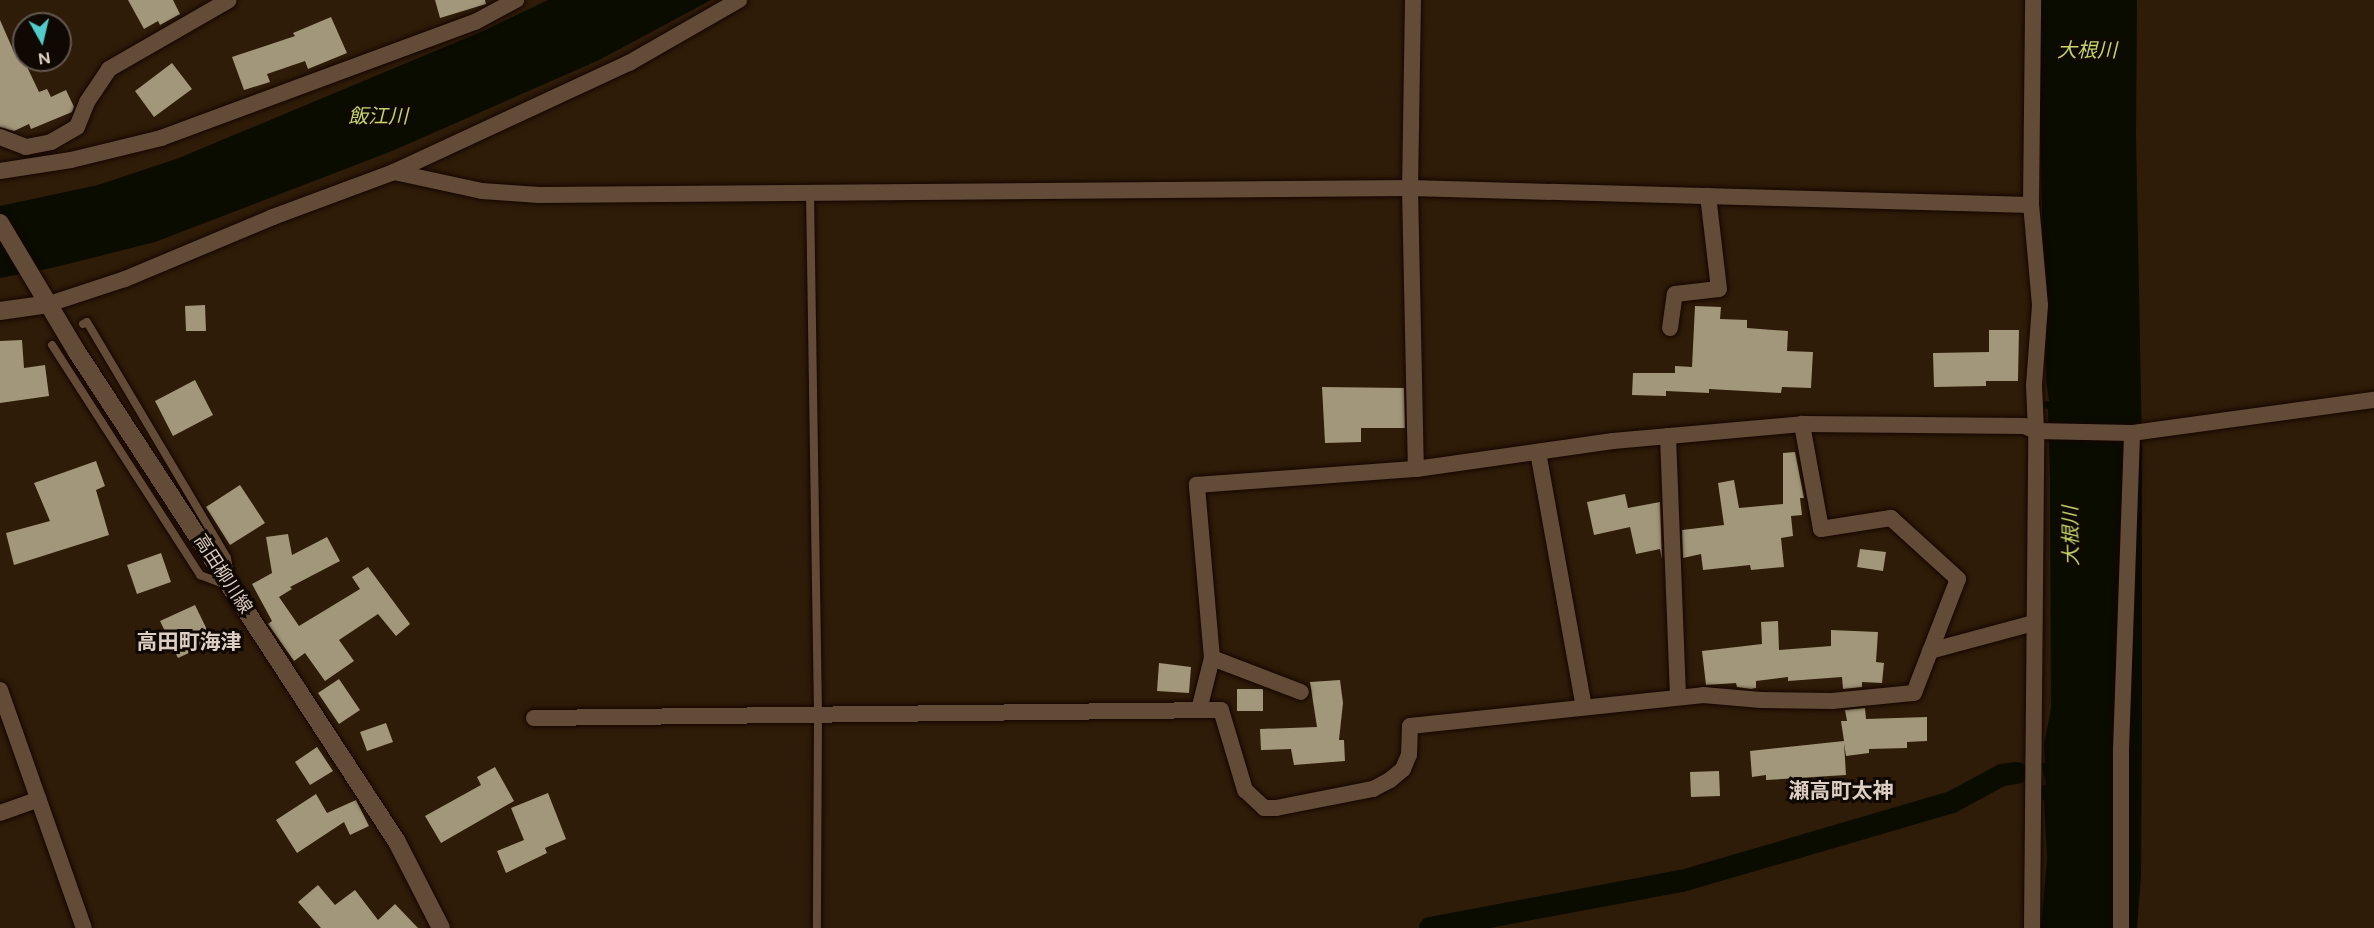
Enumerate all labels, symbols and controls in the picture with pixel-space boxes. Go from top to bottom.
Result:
north arrow [12,12,72,72]
water label: 大根川 [2057,38,2117,62]
text: N [37,48,52,69]
water label: 飯江川 [348,104,408,128]
water label: 大根川 [2058,506,2084,566]
street label: 高田柳川線 [189,530,257,618]
district label: 高田町海津 [137,629,241,655]
district label: 瀬高町太神 [1789,778,1893,804]

